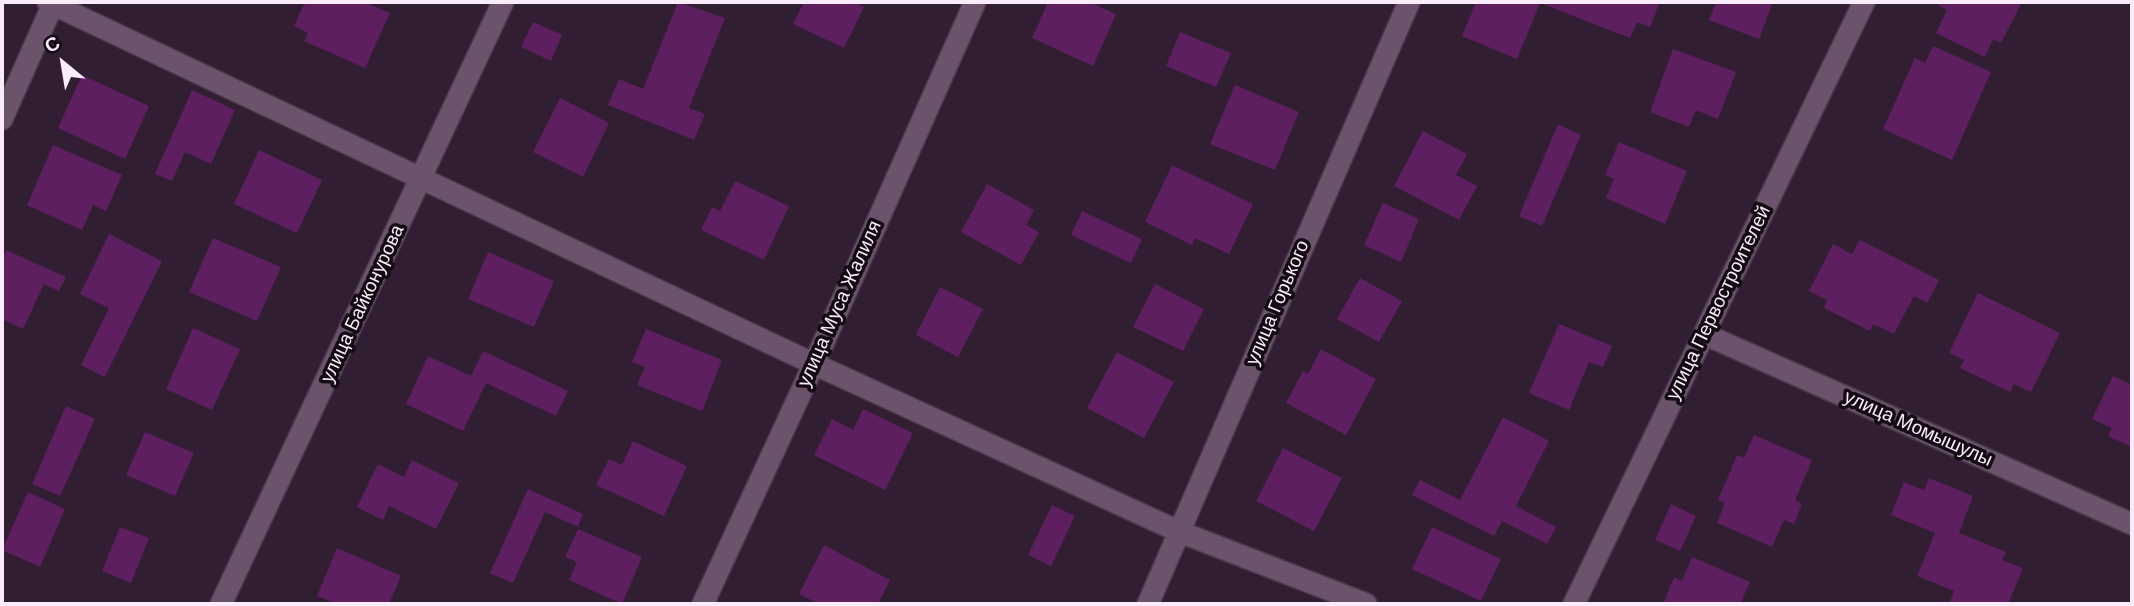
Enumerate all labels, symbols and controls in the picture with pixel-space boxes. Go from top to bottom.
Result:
north arrow [28,28,98,98]
text: С [41,32,63,57]
street label: улица Первостроителей [1662,202,1776,404]
street label: улица Муса Жалиля [793,217,887,391]
street label: улица Байконурова [316,221,410,387]
street label: улица Горького [1241,237,1315,369]
street label: улица Момышулы [1840,386,1996,472]

